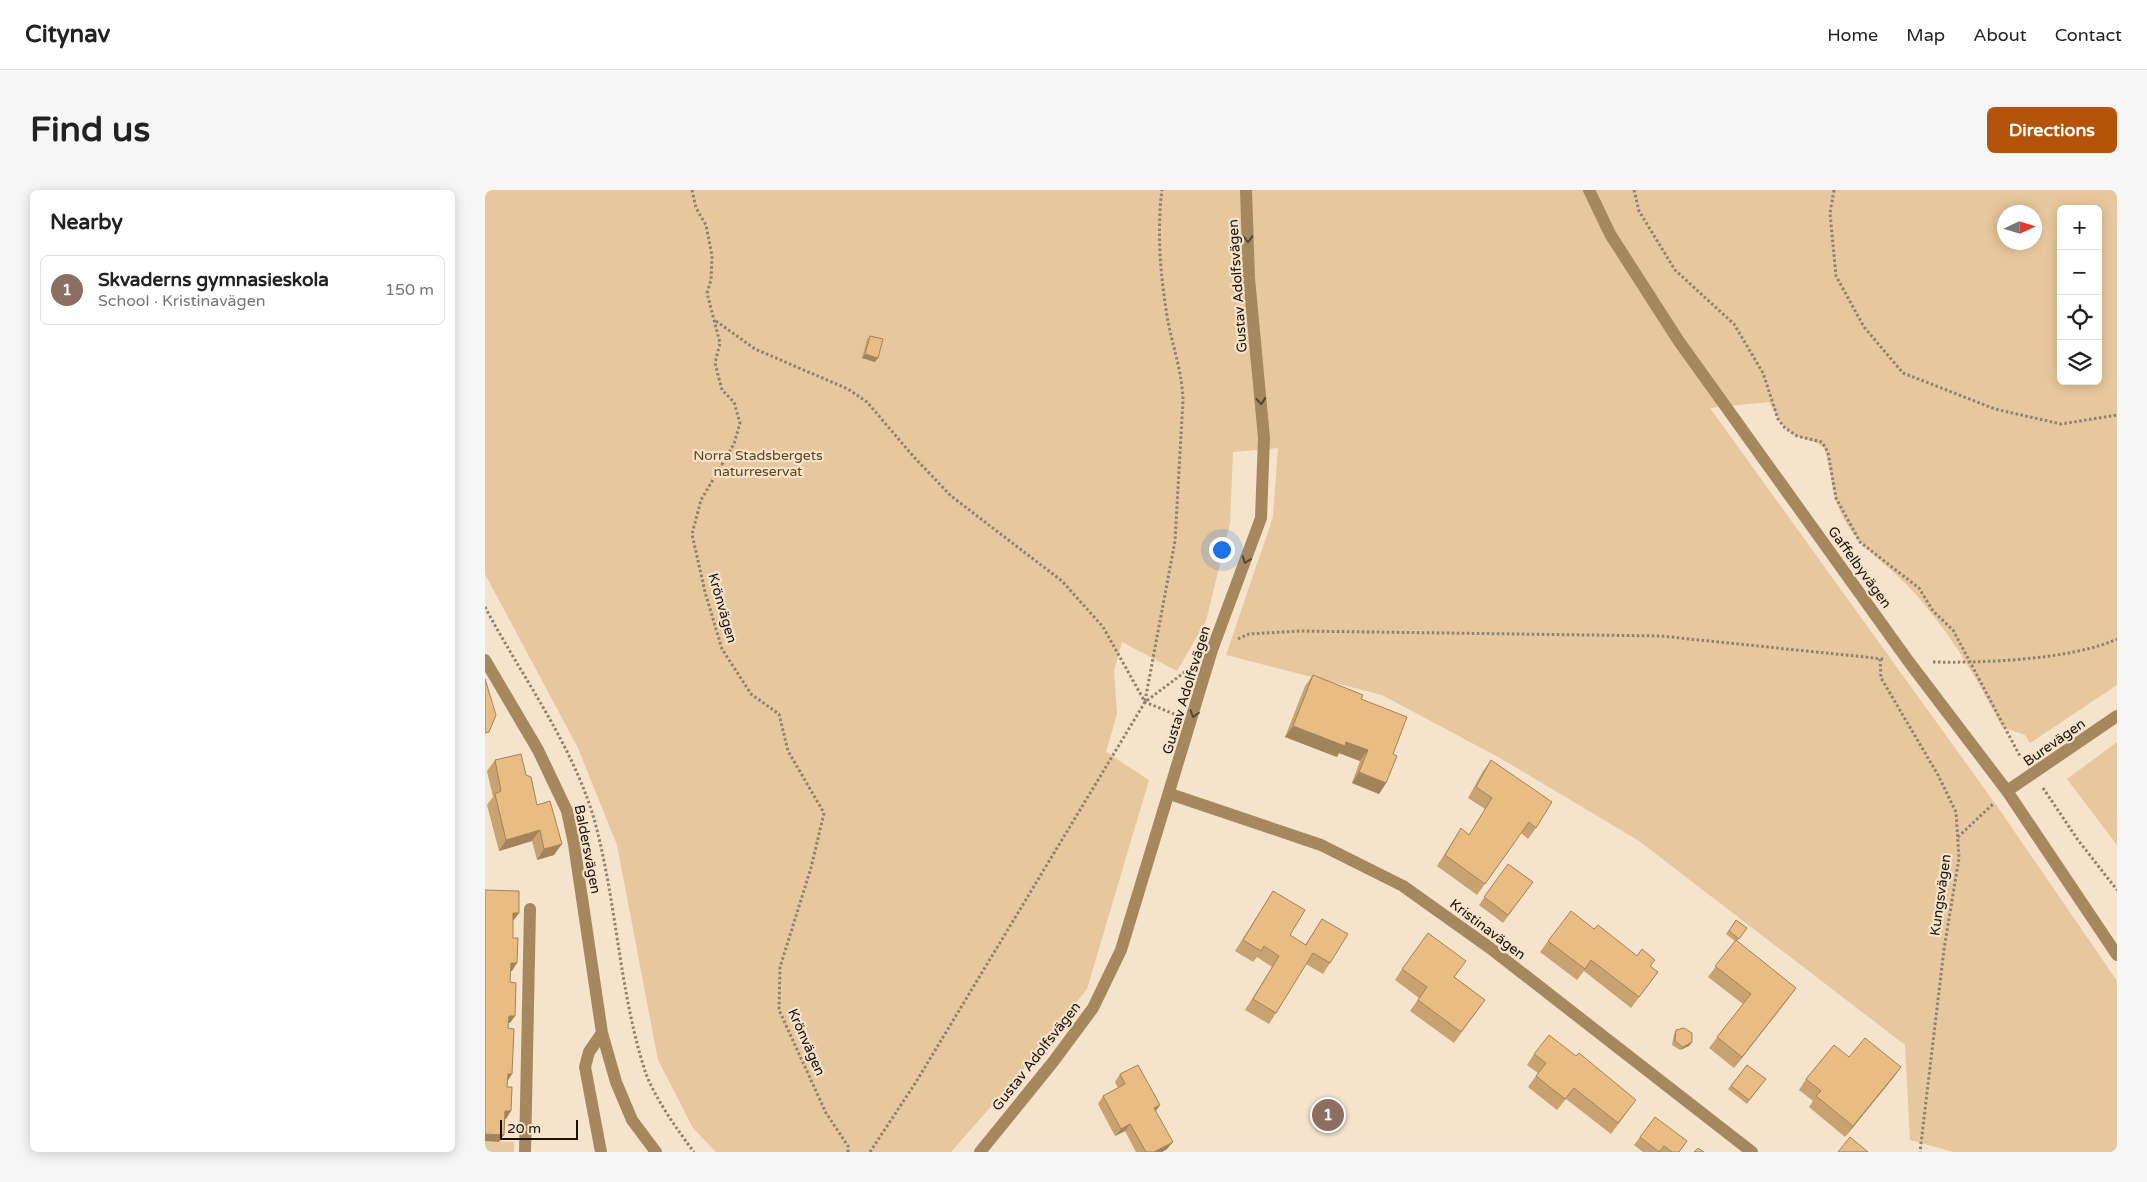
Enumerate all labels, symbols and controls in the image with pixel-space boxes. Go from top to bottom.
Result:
text: Citynav [25,20,110,49]
text: Home [1827,24,1878,46]
text: Map [1906,24,1945,46]
text: About [1973,24,2027,46]
text: Contact [2055,24,2122,46]
button: Directions [1987,107,2117,153]
text: Find us [30,109,150,151]
north arrow [1997,205,2042,250]
map controls [2057,205,2102,385]
button: + [2057,205,2102,250]
text: Nearby [50,210,123,235]
street label: Gustav Adolfsvägen [1224,219,1251,353]
one-way arrow [1242,235,1253,243]
button: − [2057,250,2102,295]
text: Skvaderns gymnasieskola [98,269,329,291]
text: 1 [62,280,72,300]
text: 150 m [385,280,434,300]
text: School · Kristinavägen [98,291,265,311]
button: locate [2057,295,2102,340]
button: layers [2057,340,2102,385]
one-way arrow [1255,397,1266,405]
park label: Norra Stadsbergets naturreservat [693,447,823,480]
street label: Gaffelbyvägen [1824,523,1895,611]
your location [1209,537,1235,563]
one-way arrow [1242,555,1252,564]
street label: Krönvägen [704,571,741,645]
street label: Gustav Adolfsvägen [1159,624,1214,756]
one-way arrow [1189,710,1199,718]
street label: Burevägen [2020,715,2088,770]
street label: Baldersvägen [571,803,604,895]
street label: Kungsvägen [1926,853,1955,937]
street label: Kristinavägen [1446,895,1529,963]
street label: Gustav Adolfsvägen [989,998,1084,1114]
street label: Krönvägen [784,1006,829,1079]
pin: 1 [1312,1096,1344,1134]
scale bar [500,1117,577,1140]
text: 20 m [507,1120,541,1137]

